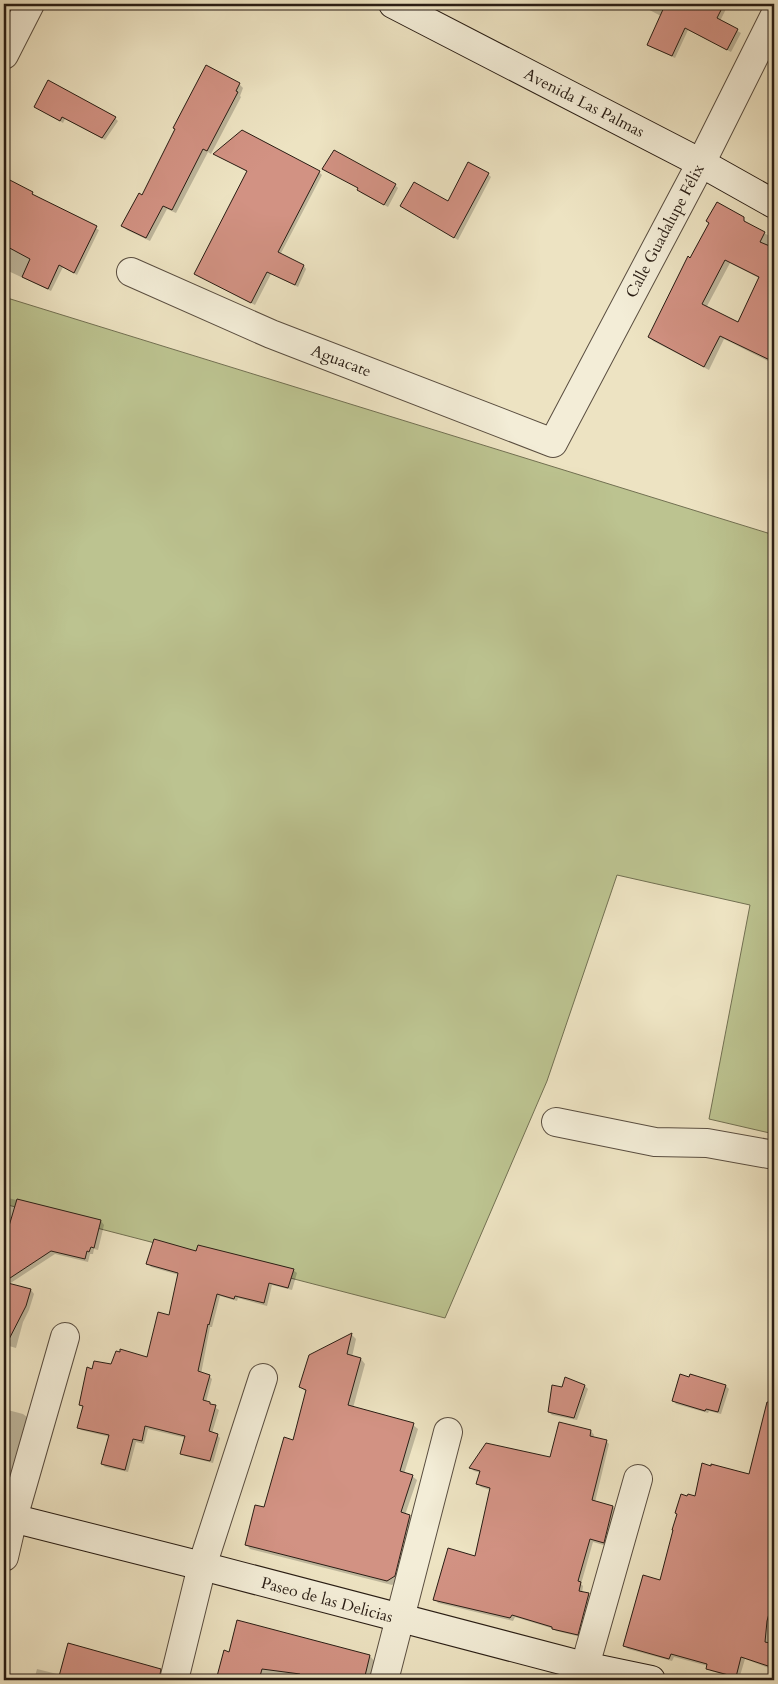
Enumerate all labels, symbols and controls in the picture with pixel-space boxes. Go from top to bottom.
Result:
street label: Avenida Las Palmas [520,63,648,143]
street label: Calle Guadalupe Félix [620,160,710,302]
street label: Aguacate [308,340,374,382]
street label: Paseo de las Delicias [259,1572,395,1628]

